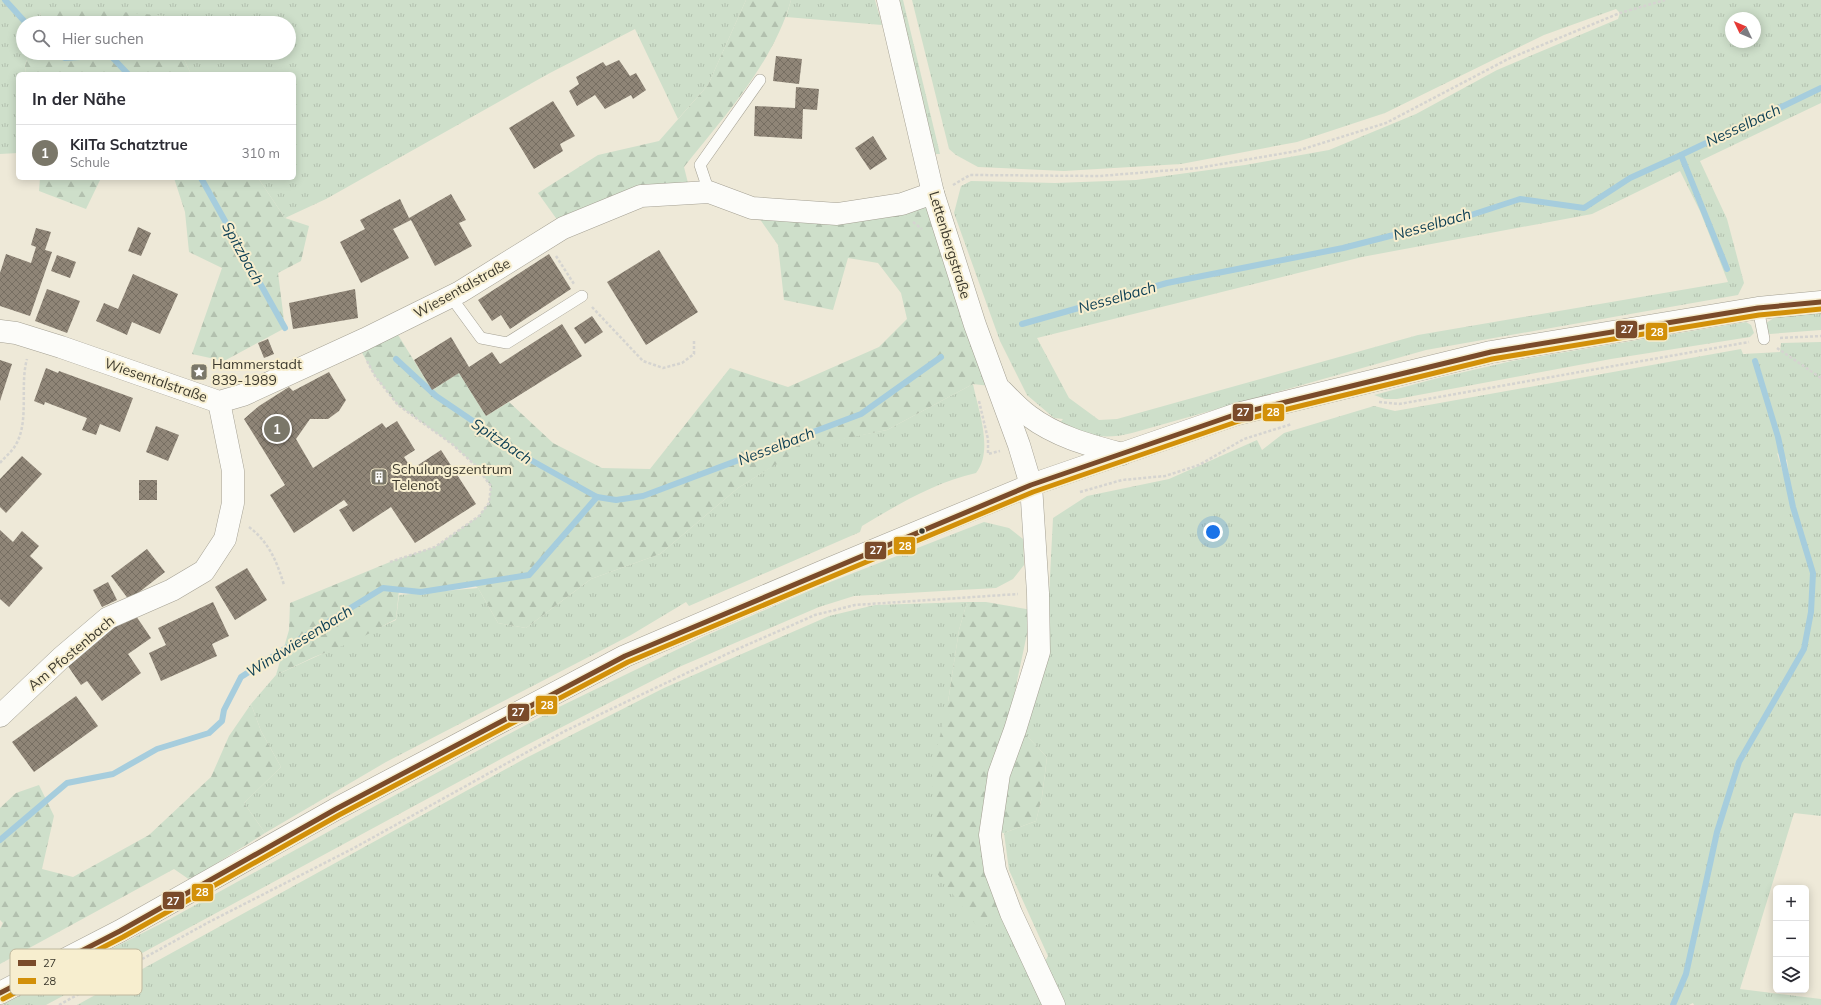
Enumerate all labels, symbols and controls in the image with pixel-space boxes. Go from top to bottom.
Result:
north arrow [1725,12,1761,48]
search box [16,16,296,60]
icon: search [30,27,52,49]
text: Hier suchen [62,29,144,48]
text: In der Nähe [32,88,126,109]
water label: Nesselbach [1703,99,1784,151]
text: KiITa Schatztrue [70,135,188,154]
text: 1 [41,145,49,161]
text: 310 m [242,145,280,161]
text: Schule [70,154,110,170]
street label: Lettenbergstraße [925,189,975,301]
water label: Nesselbach [1391,204,1473,244]
water label: Spitzbach [218,218,268,288]
street label: Wiesentalstraße [411,254,513,322]
water label: Nesselbach [1076,277,1158,317]
line badge: 27 [1615,320,1638,339]
text: 27 [1620,322,1634,336]
line badge: 28 [1645,322,1668,341]
text: 28 [1650,325,1664,339]
street label: Wiesentalstraße [102,354,210,406]
place label: Hammerstadt 839-1989 [212,355,302,389]
place icon: Hammerstadt 839-1989 [189,362,209,382]
line badge: 27 [1232,403,1254,422]
line badge: 28 [1262,403,1285,422]
text: 27 [1236,405,1250,419]
text: 28 [1266,405,1280,419]
pin: 1 [264,414,290,444]
water label: Spitzbach [468,414,536,468]
water label: Nesselbach [735,423,817,469]
place label: Schulungszentrum Telenot [392,460,512,494]
building icon: Schulungszentrum Telenot [369,467,389,487]
your location [1203,522,1223,542]
unlabelled marker [917,526,927,536]
line badge: 28 [893,536,916,555]
text: 28 [898,539,912,553]
line badge: 27 [864,541,887,560]
text: 27 [869,543,883,557]
water label: Windwiesenbach [242,601,356,681]
street label: Am Pfostenbach [24,612,118,694]
line badge: 28 [535,695,558,715]
text: 28 [540,698,554,712]
line badge: 27 [507,703,530,722]
text: 27 [511,705,525,719]
line badge: 28 [191,883,214,902]
text: 28 [195,885,209,899]
map controls [1773,885,1809,993]
button: + [1773,885,1809,921]
line badge: 27 [162,891,185,910]
text: 27 [166,894,180,908]
button: − [1773,921,1809,957]
legend [10,949,142,995]
text: 27 [43,956,56,970]
button: layers [1773,957,1809,993]
text: 28 [43,974,57,988]

